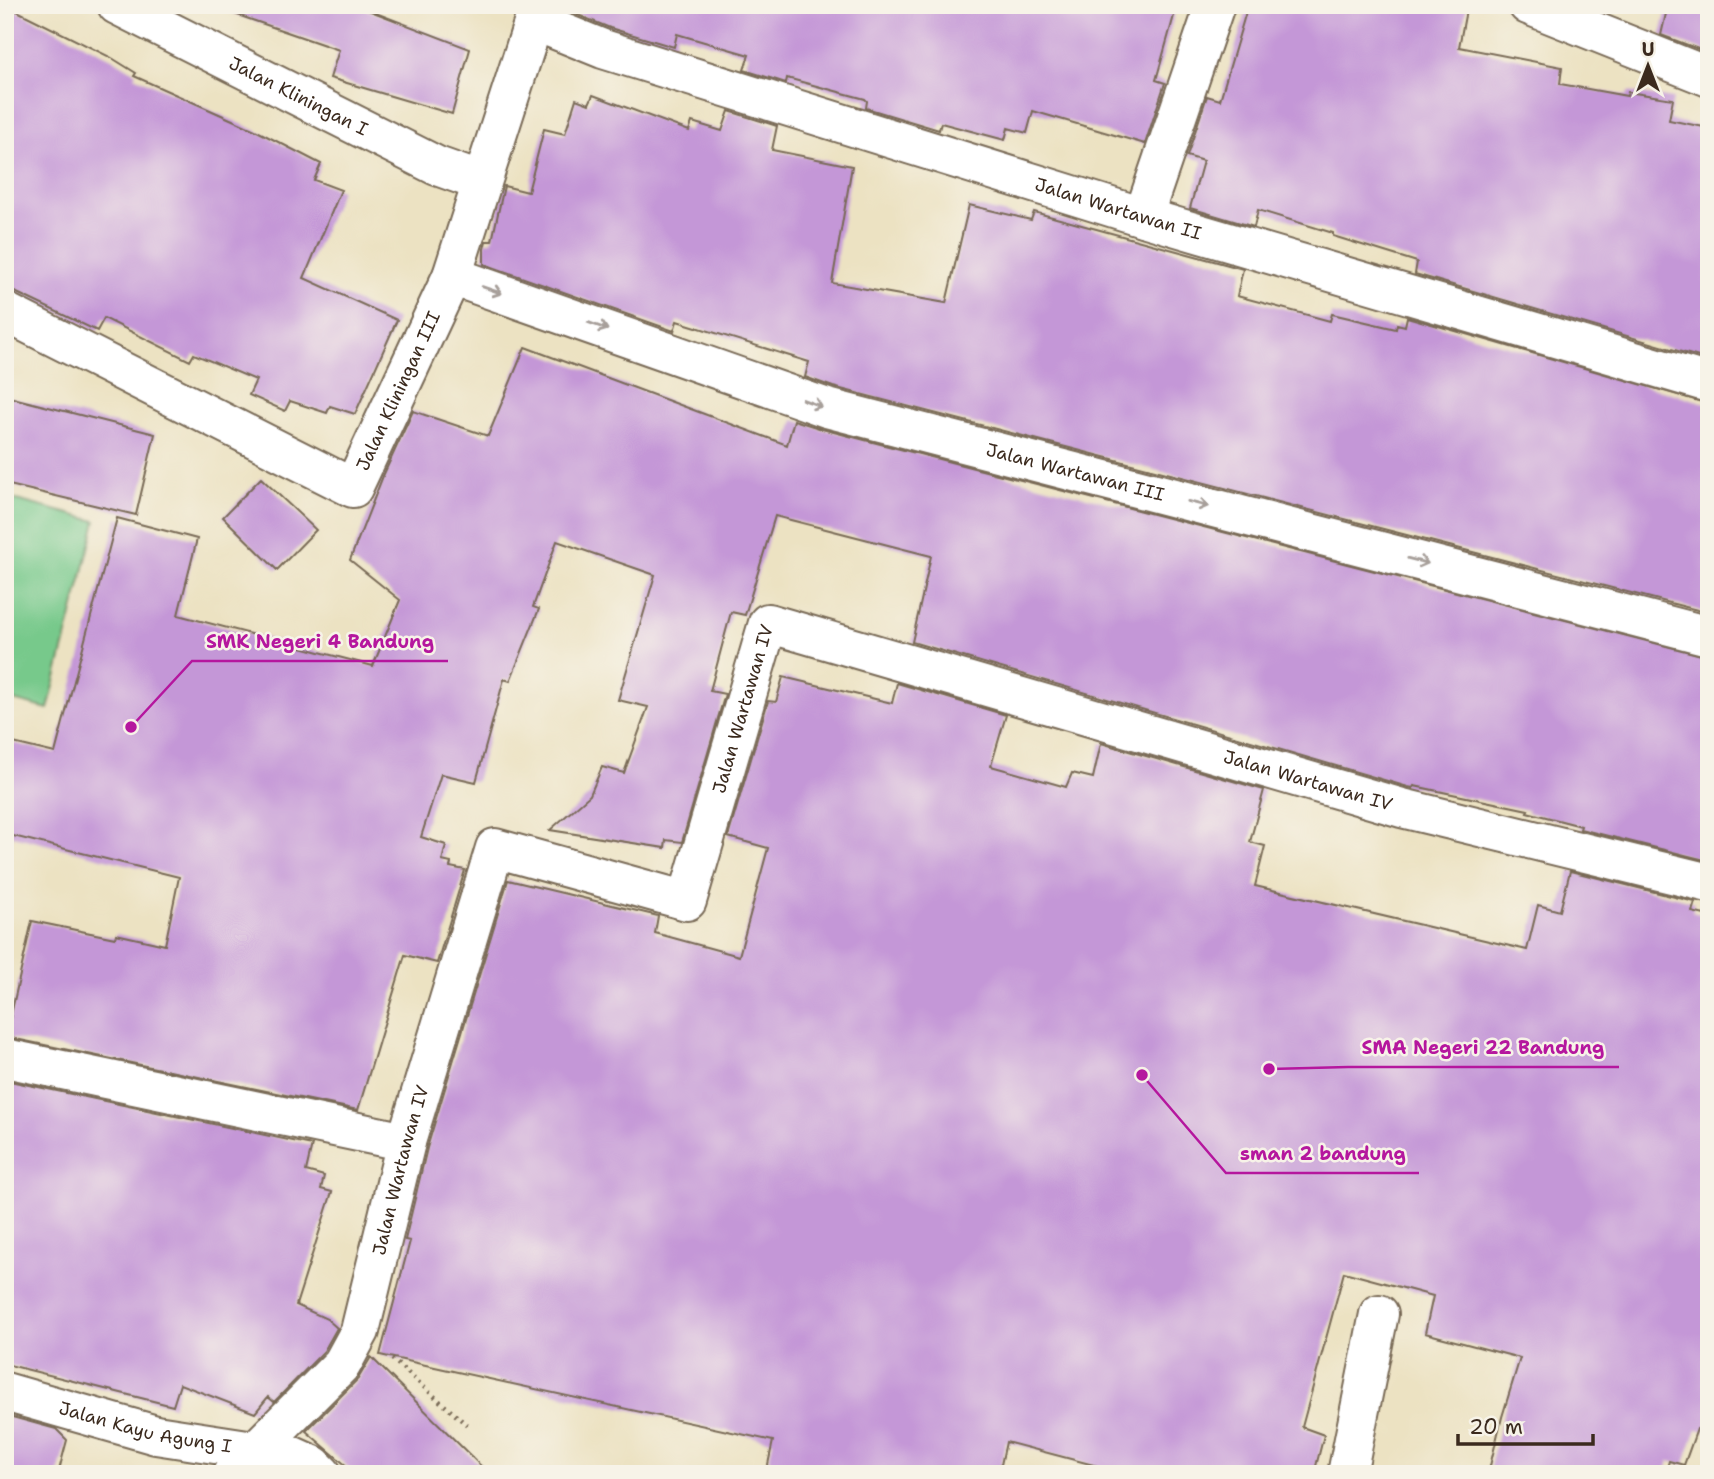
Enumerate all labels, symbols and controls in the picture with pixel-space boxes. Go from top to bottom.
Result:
north arrow [1612,32,1682,102]
text: U [1642,37,1655,62]
street label: Jalan Kliningan I [225,51,372,141]
street label: Jalan Wartawan II [1032,172,1204,246]
one-way arrow [481,284,503,297]
street label: Jalan Kliningan III [351,307,446,475]
one-way arrow [586,321,608,333]
one-way arrow [800,398,822,410]
street label: Jalan Wartawan III [984,438,1167,507]
one-way arrow [1186,498,1209,511]
one-way arrow [1406,555,1429,568]
callout: SMK Negeri 4 Bandung [192,621,448,661]
street label: Jalan Wartawan IV [707,622,779,796]
text: SMK Negeri 4 Bandung [206,629,434,654]
street label: Jalan Wartawan IV [1221,745,1395,817]
callout: SMA Negeri 22 Bandung [1348,1027,1619,1067]
text: SMA Negeri 22 Bandung [1362,1035,1604,1060]
street label: Jalan Wartawan IV [367,1082,434,1258]
callout: sman 2 bandung [1226,1133,1419,1173]
text: sman 2 bandung [1240,1141,1406,1166]
street label: Jalan Kayu Agung I [56,1396,233,1458]
scale bar [1458,1402,1593,1446]
text: 20 m [1469,1413,1523,1441]

